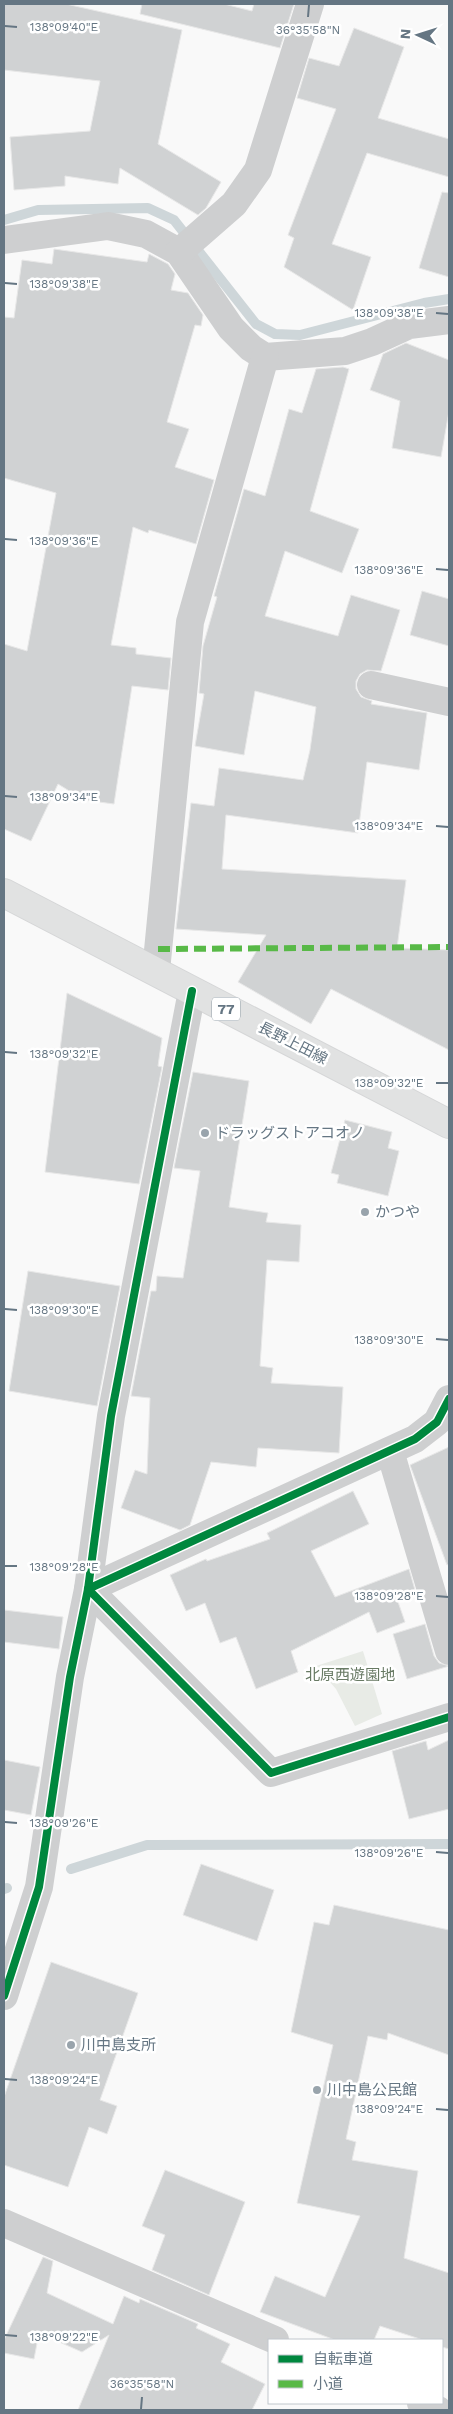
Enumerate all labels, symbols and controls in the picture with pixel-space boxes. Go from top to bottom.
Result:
north arrow [393,10,443,60]
text: 138°09'40"E [30,20,99,34]
text: 36°35'58"N [276,23,340,37]
text: N [397,28,413,40]
text: 138°09'38"E [29,277,99,291]
text: 138°09'38"E [354,306,424,320]
text: 138°09'36"E [29,534,99,548]
text: 138°09'36"E [354,563,424,577]
text: 138°09'34"E [30,790,99,804]
text: 138°09'34"E [355,819,424,833]
road number: 77 [212,998,240,1021]
street label: 長野上田線 [255,1018,331,1068]
text: 138°09'32"E [30,1047,99,1061]
text: 138°09'32"E [355,1076,424,1090]
place label: ドラッグストアコオノ [215,1124,365,1142]
marker: ドラッグストアコオノ [199,1127,211,1139]
place label: かつや [375,1203,420,1221]
marker: かつや [359,1206,371,1218]
text: 138°09'30"E [29,1303,99,1317]
text: 138°09'30"E [354,1333,424,1347]
text: 138°09'28"E [29,1560,99,1574]
text: 138°09'28"E [354,1589,424,1603]
park label: 北原西遊園地 [305,1666,395,1684]
text: 138°09'26"E [29,1816,99,1830]
text: 138°09'26"E [354,1846,424,1860]
place label: 川中島支所 [81,2036,156,2054]
marker: 川中島支所 [65,2039,77,2051]
text: 138°09'24"E [30,2073,98,2087]
place label: 川中島公民館 [327,2081,417,2099]
marker: 川中島公民館 [311,2084,323,2096]
text: 138°09'24"E [355,2102,423,2116]
text: 138°09'22"E [30,2330,99,2344]
legend [268,2339,443,2404]
text: 自転車道 [313,2350,373,2368]
text: 小道 [313,2375,343,2393]
text: 36°35'58"N [110,2377,174,2391]

